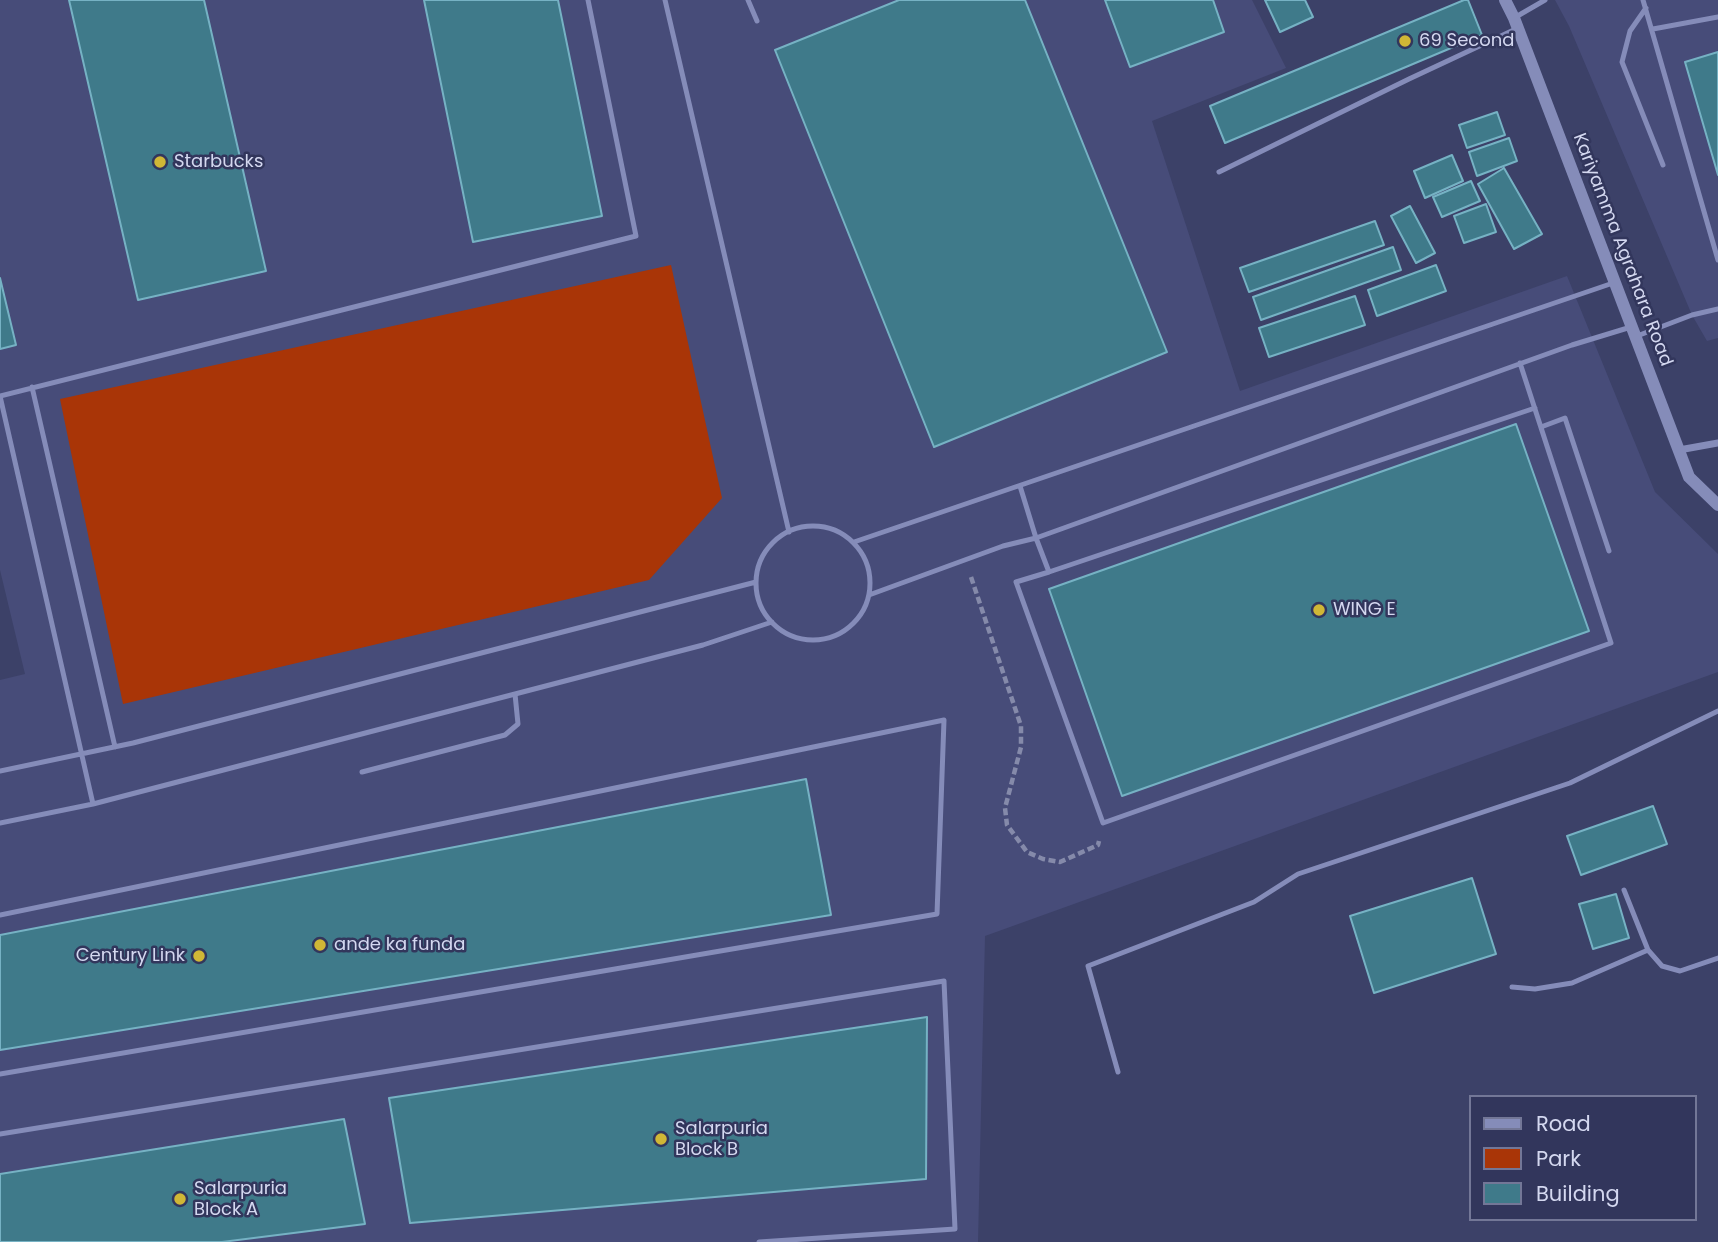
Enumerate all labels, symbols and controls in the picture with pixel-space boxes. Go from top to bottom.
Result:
place label: 69 Second [1419,30,1514,52]
marker: 69 Second [1397,33,1413,49]
street label: Kariyamma Agrahara Road [1568,130,1676,370]
place label: Starbucks [174,151,263,173]
marker: Starbucks [152,154,168,170]
place label: WING E [1333,599,1396,621]
marker: WING E [1311,602,1327,618]
place label: ande ka funda [334,934,465,956]
marker: ande ka funda [312,937,328,953]
place label: Century Link [76,945,185,967]
marker: Century Link [191,948,207,964]
legend [1470,1095,1697,1221]
text: Road [1536,1109,1591,1138]
place label: Salarpuria Block B [675,1118,768,1160]
marker: Salarpuria Block B [653,1131,669,1147]
text: Park [1536,1144,1581,1173]
place label: Salarpuria Block A [194,1178,287,1220]
text: Building [1536,1179,1620,1208]
marker: Salarpuria Block A [172,1191,188,1207]

